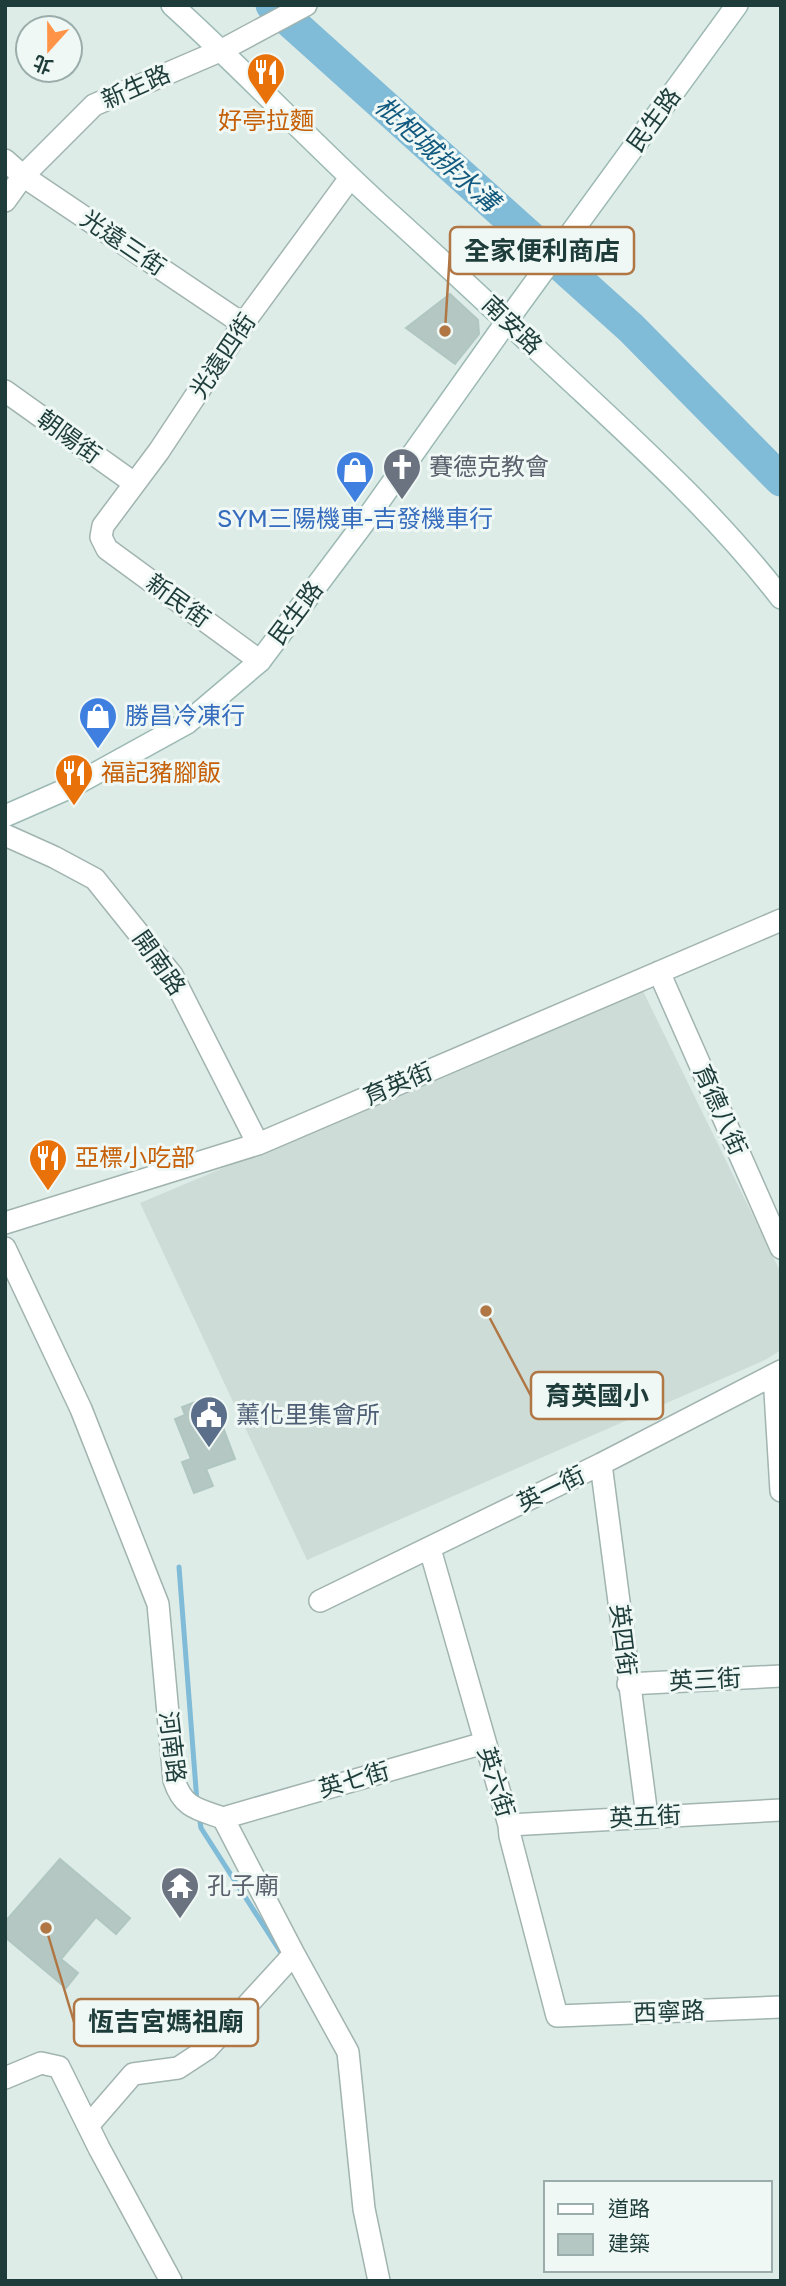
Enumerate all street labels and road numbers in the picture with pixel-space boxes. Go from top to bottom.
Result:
street label: 新生路 [97,58,174,114]
street label: 民生路 [620,81,686,157]
street label: 光遠三街 [76,203,172,281]
street label: 南安路 [477,288,549,359]
street label: 光遠四街 [183,307,261,403]
street label: 朝陽街 [32,403,108,469]
street label: 新民街 [141,567,217,633]
street label: 民生路 [262,575,328,650]
street label: 開南路 [128,924,193,1000]
street label: 育英街 [359,1055,436,1110]
street label: 育德八街 [689,1060,754,1159]
street label: 英一街 [512,1459,589,1516]
street label: 英四街 [606,1602,643,1677]
street label: 英三街 [668,1662,742,1695]
street label: 河南路 [155,1709,192,1784]
street label: 英六街 [473,1743,522,1820]
street label: 英七街 [315,1755,392,1802]
street label: 英五街 [608,1799,682,1832]
street label: 西寧路 [632,1995,705,2026]

